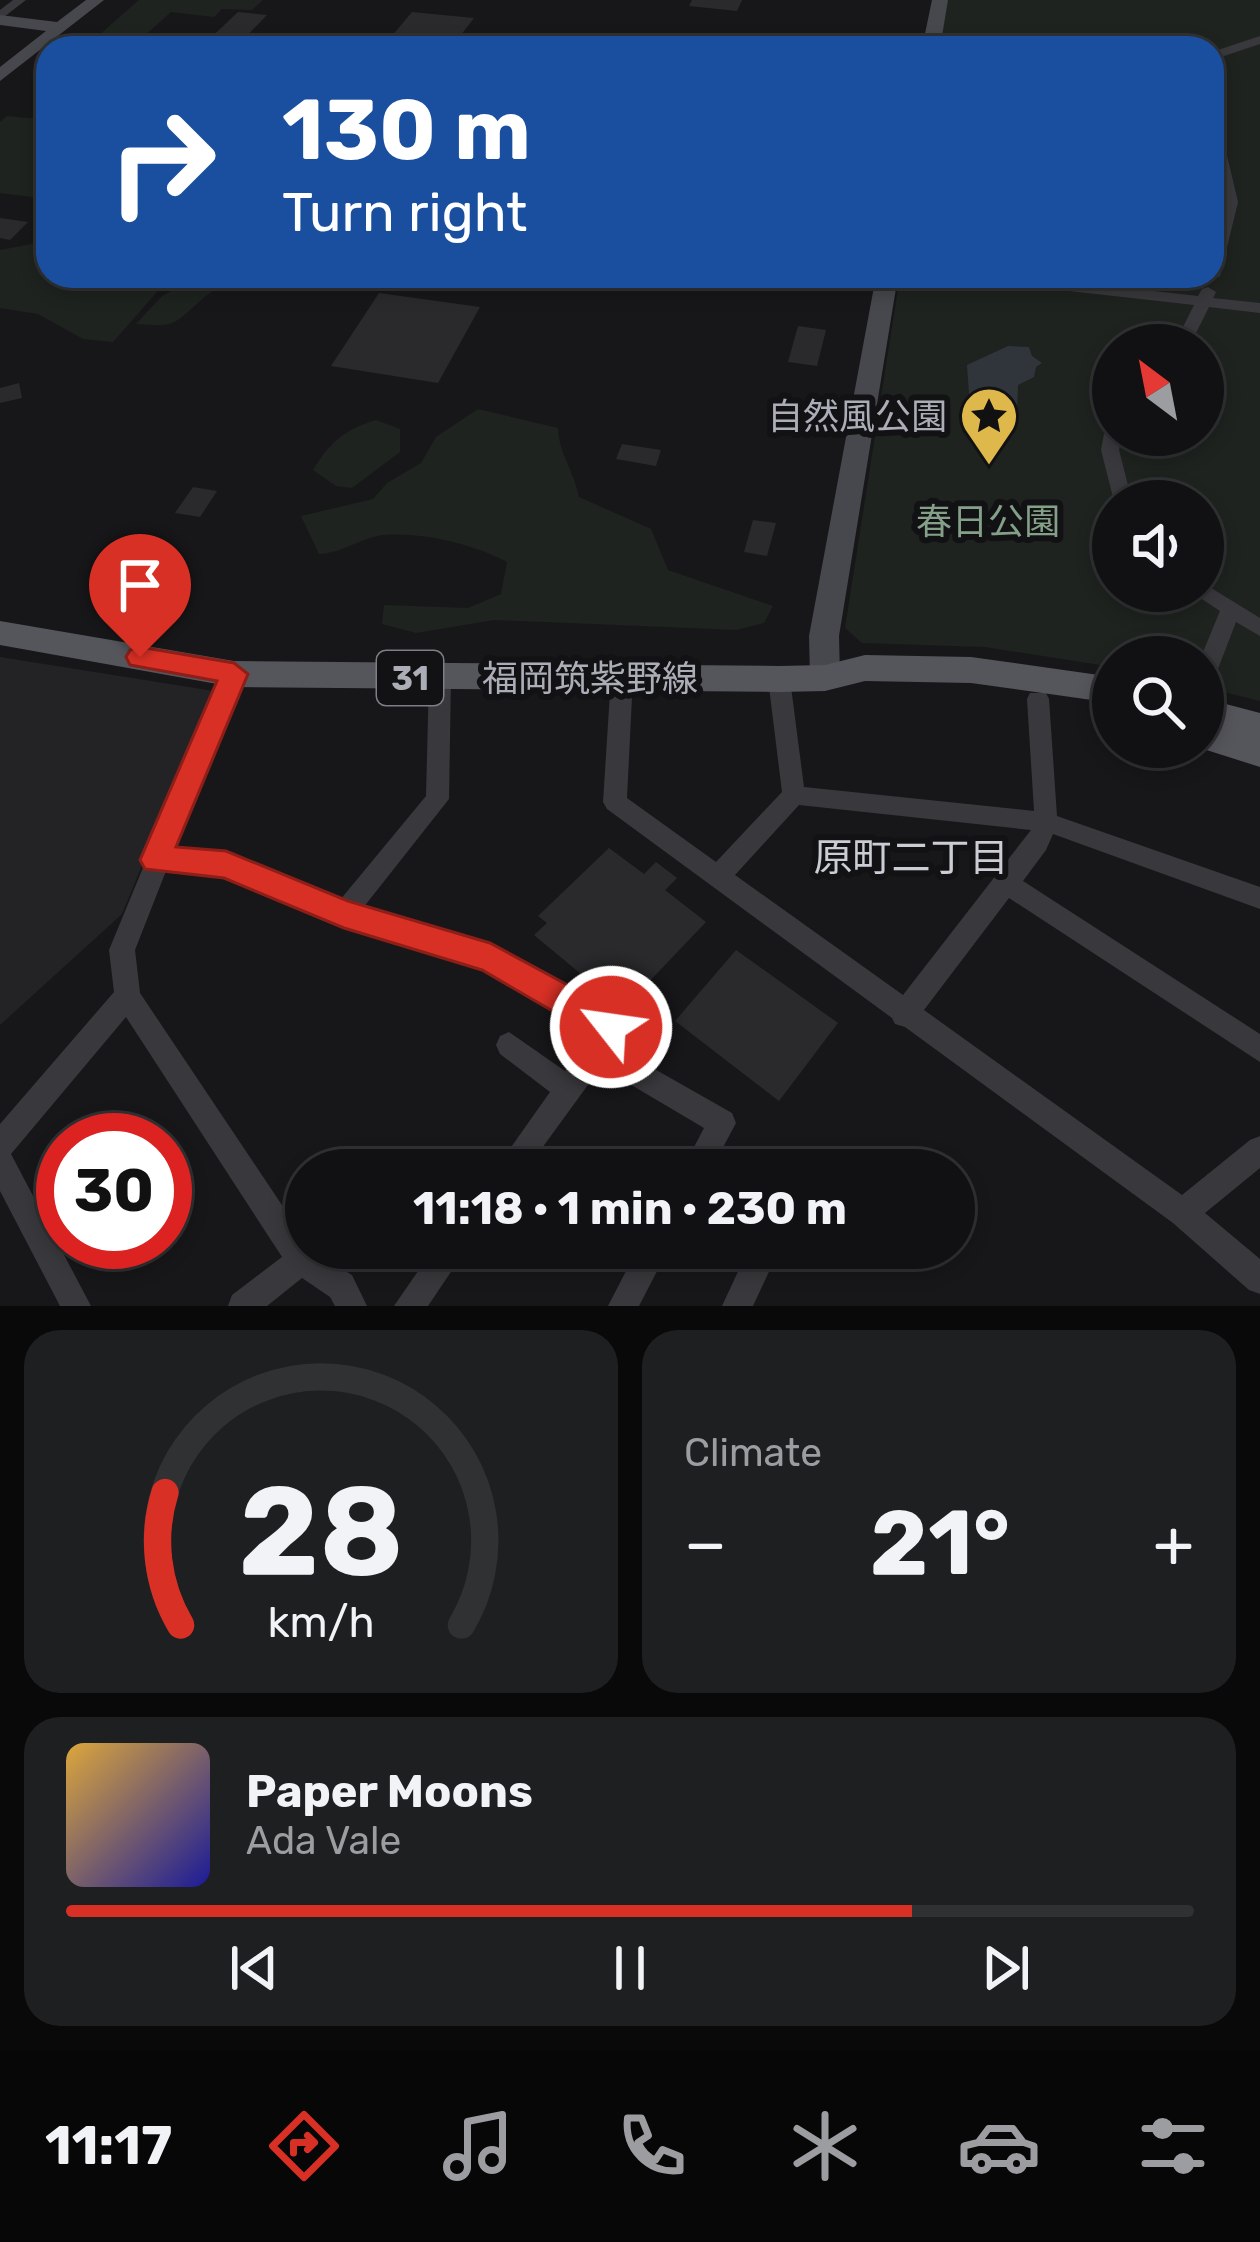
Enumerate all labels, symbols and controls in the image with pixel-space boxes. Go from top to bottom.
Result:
text: 130 m [282,80,531,180]
icon: right [84,84,240,240]
text: Turn right [282,181,527,245]
north arrow [1092,324,1224,456]
map controls [1092,324,1224,768]
place icon: 自然風公園 [958,385,1020,467]
place label: 自然風公園 [767,395,947,438]
button: sound [1092,480,1224,612]
park label: 春日公園 [916,500,1060,543]
pin [89,534,191,657]
icon: arrive [107,552,173,618]
button: search [1092,636,1224,768]
road number: 31 [377,651,443,705]
street label: 福岡筑紫野線 [482,657,698,700]
district label: 原町二丁目 [813,835,1009,881]
position arrow [548,964,674,1090]
speed limit sign: 30 [36,1113,192,1269]
text: 11:18 · 1 min · 230 m [413,1182,847,1235]
text: Climate [684,1430,822,1476]
text: 28 [238,1457,404,1605]
text: 21° [870,1490,1010,1597]
text: − [684,1504,727,1583]
text: + [1153,1504,1194,1583]
text: km/h [267,1596,375,1647]
text: Paper Moons [246,1765,533,1818]
text: Ada Vale [246,1818,401,1864]
icon: previous [221,1935,287,2001]
icon: pause [597,1935,663,2001]
icon: next [973,1935,1039,2001]
icon: directions [262,2104,346,2188]
icon: music [436,2104,520,2188]
icon: phone [610,2104,694,2188]
icon: climate [783,2104,867,2188]
icon: car [957,2104,1041,2188]
icon: filters [1131,2104,1215,2188]
text: 11:17 [45,2114,172,2178]

